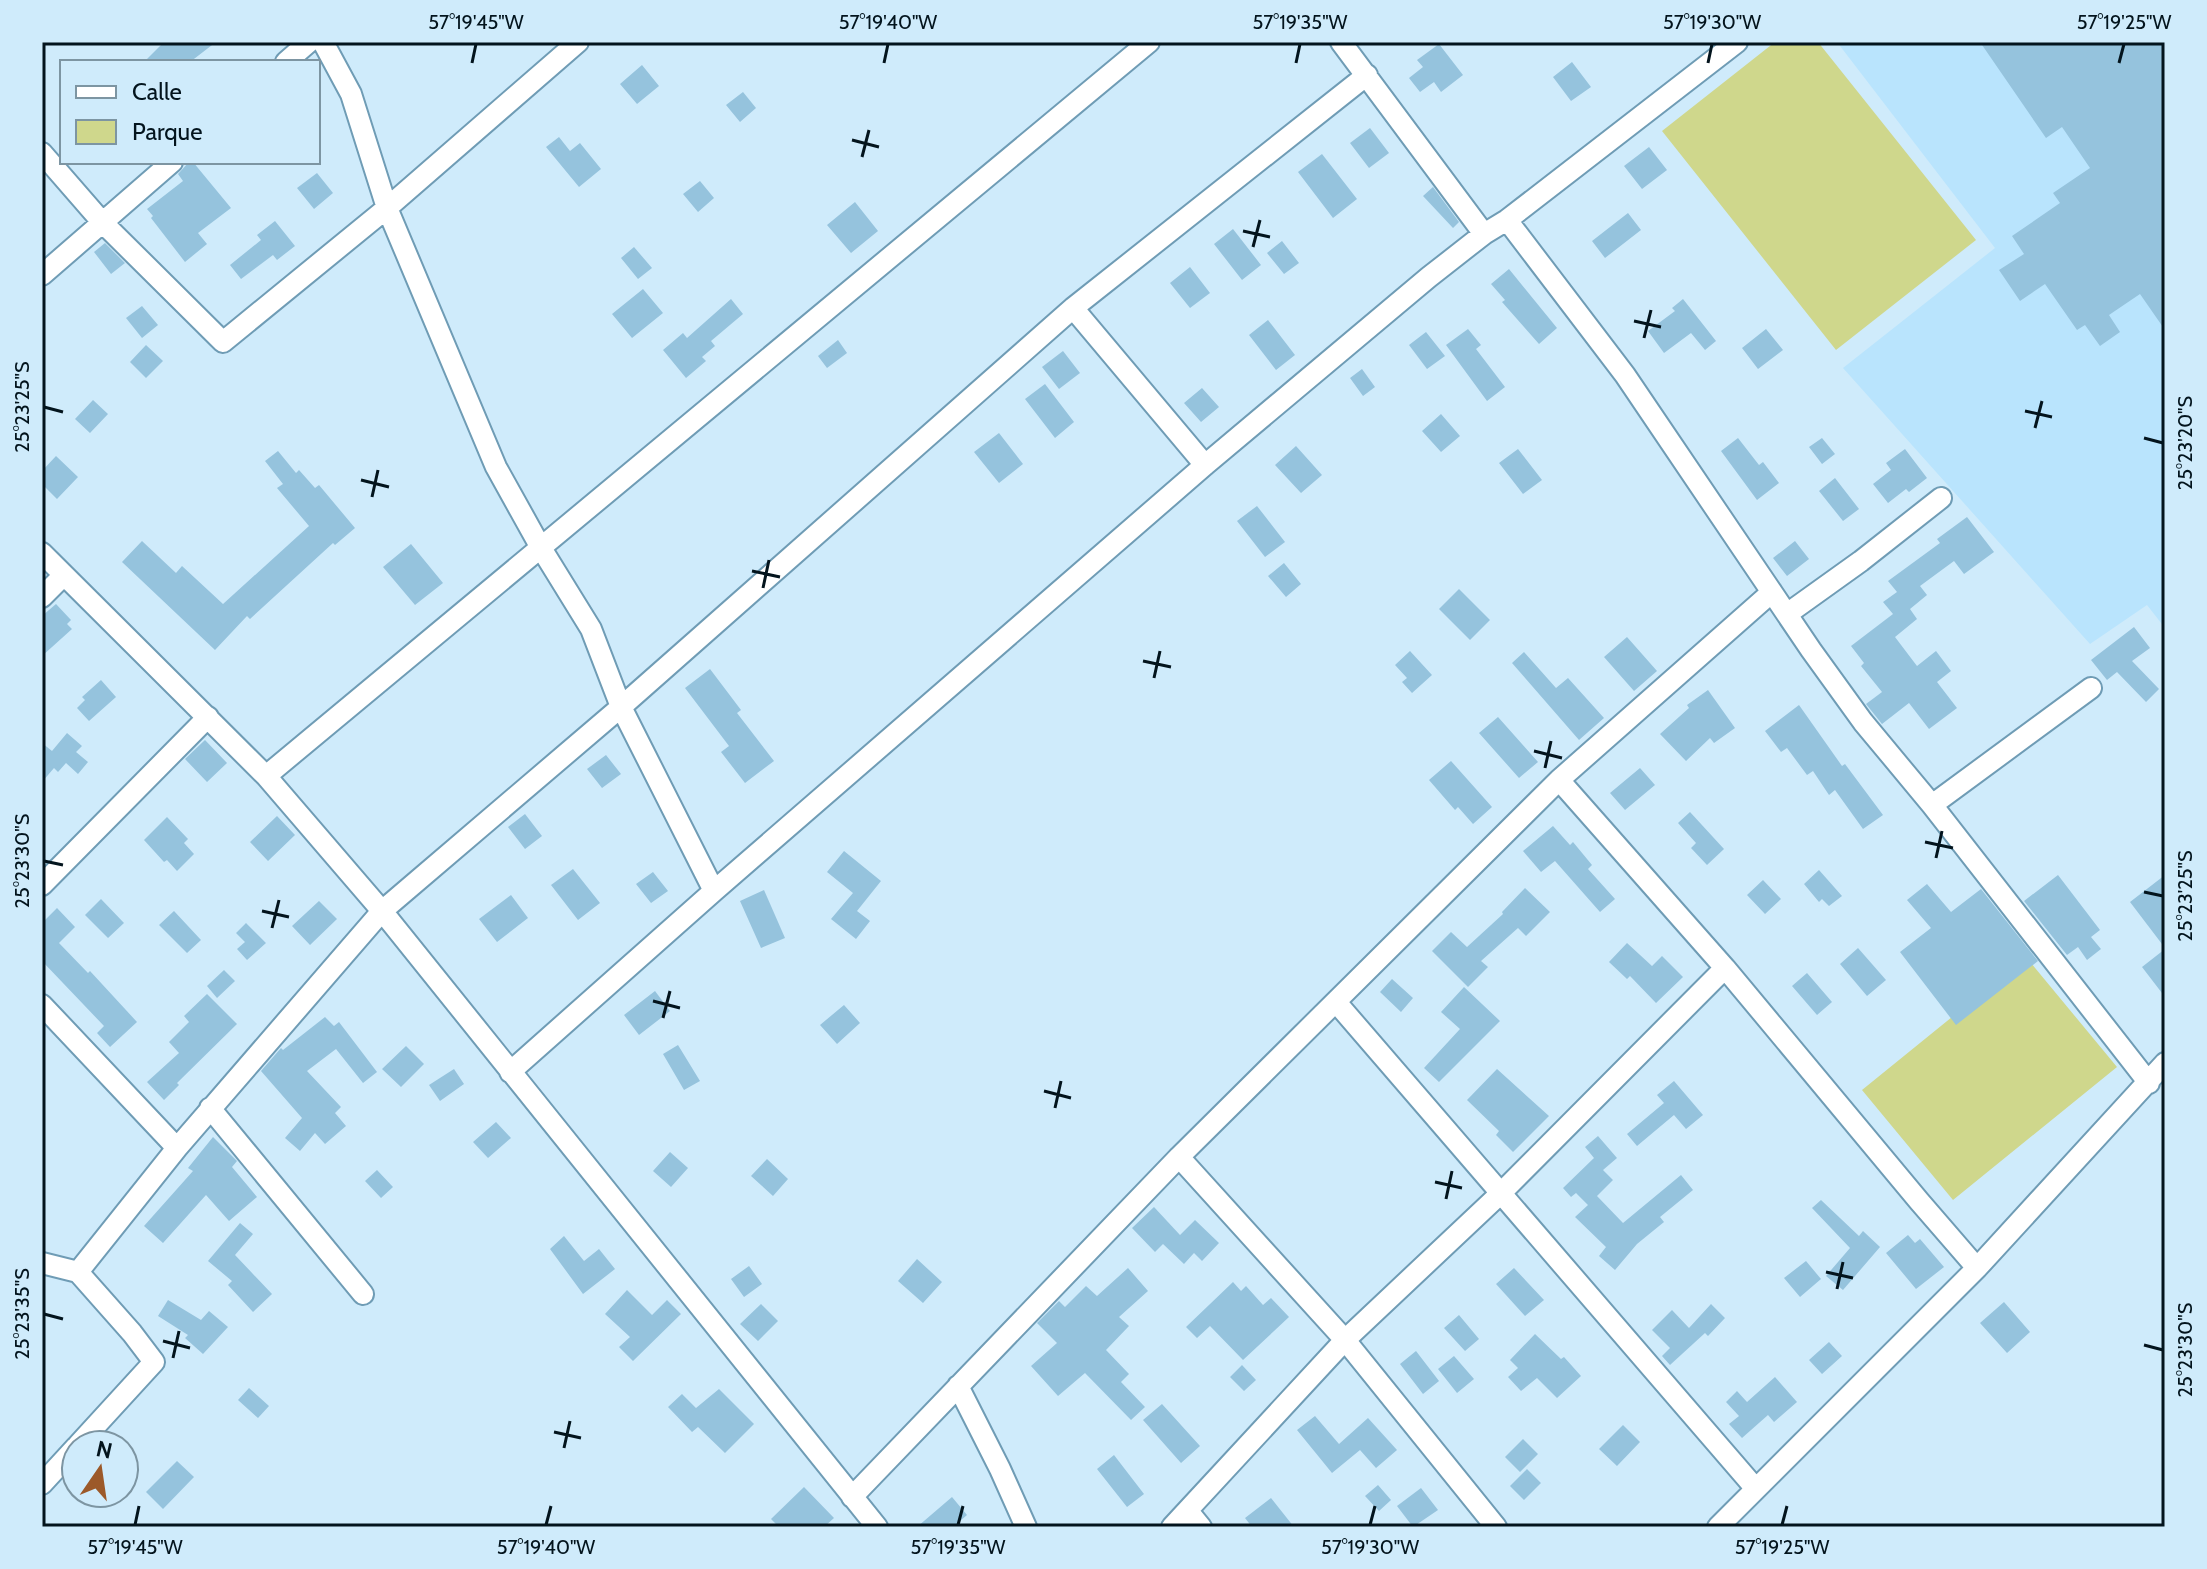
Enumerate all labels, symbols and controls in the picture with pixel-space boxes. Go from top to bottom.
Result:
text: 57°19'45"W [428,10,524,34]
text: 57°19'40"W [839,10,937,34]
text: 57°19'35"W [1252,10,1348,34]
text: 57°19'30"W [1663,10,1761,34]
text: 57°19'25"W [2077,10,2171,34]
legend [60,60,320,164]
text: Calle [132,77,182,106]
text: Parque [132,117,202,146]
text: 25°23'25"S [10,361,34,453]
text: 25°23'20"S [2173,395,2197,490]
text: 25°23'30"S [10,813,34,908]
text: 25°23'25"S [2173,850,2197,942]
text: 25°23'35"S [10,1268,34,1360]
text: 25°23'30"S [2173,1302,2197,1397]
north arrow [60,1429,140,1509]
text: N [94,1435,115,1465]
text: 57°19'45"W [87,1535,183,1559]
text: 57°19'40"W [497,1535,595,1559]
text: 57°19'35"W [910,1535,1006,1559]
text: 57°19'30"W [1321,1535,1419,1559]
text: 57°19'25"W [1735,1535,1829,1559]

